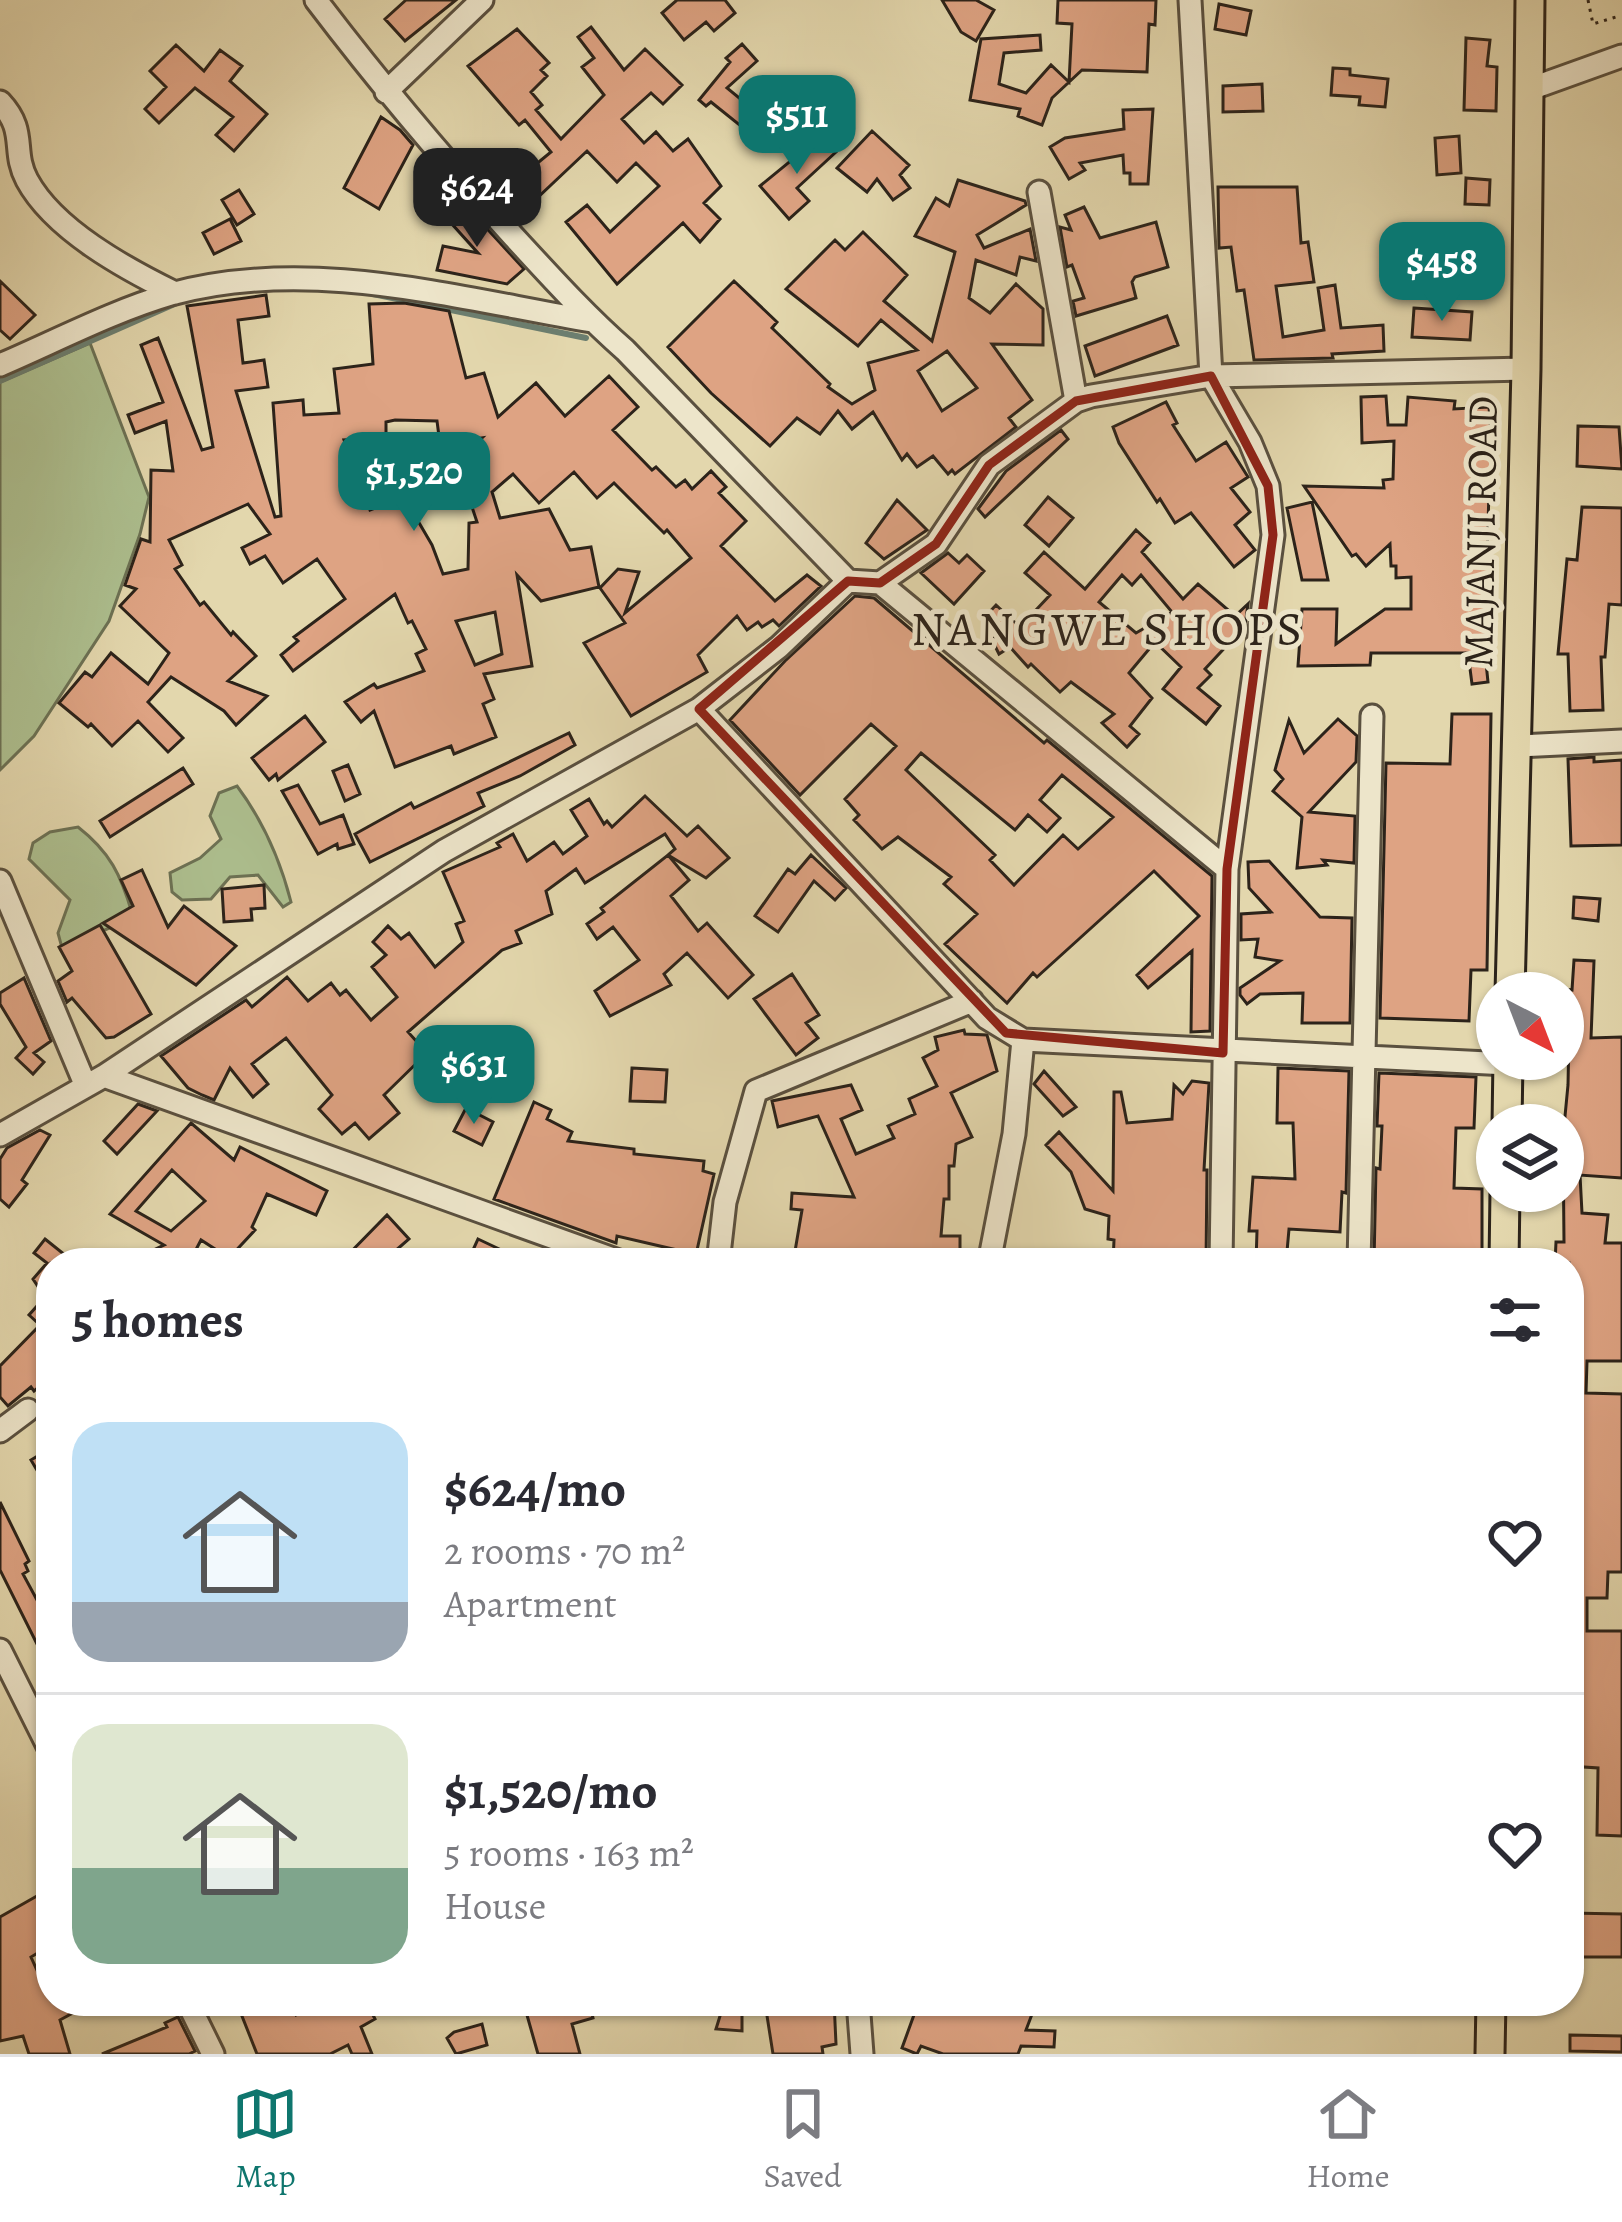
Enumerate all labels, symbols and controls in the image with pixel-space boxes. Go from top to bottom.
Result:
pin: $511 [726,75,868,177]
text: $511 [766,87,828,140]
pin: $624 [406,148,548,250]
text: $624 [440,160,514,213]
pin: $458 [1371,222,1513,324]
text: $458 [1406,234,1478,287]
street label: MAJANJI ROAD [1449,395,1511,669]
pin: $1,520 [316,432,512,534]
text: $1,520 [365,444,463,497]
district label: NANGWE SHOPS [911,596,1305,662]
north arrow [1476,972,1584,1080]
map controls [1476,972,1584,1212]
pin: $631 [403,1025,545,1127]
text: $631 [440,1037,508,1090]
button: layers [1476,1104,1584,1212]
text: 5 homes [72,1285,244,1355]
icon: filters [1482,1287,1548,1353]
text: $624/mo [444,1454,626,1524]
icon: home [168,1470,312,1614]
icon: heart [1482,1509,1548,1575]
text: 2 rooms · 70 m² [444,1524,685,1577]
text: Apartment [444,1577,617,1630]
text: $1,520/mo [444,1756,658,1826]
icon: home [168,1772,312,1916]
icon: heart [1482,1811,1548,1877]
text: 5 rooms · 163 m² [444,1826,694,1879]
text: House [444,1879,546,1932]
tab: Map [232,2081,298,2198]
tab: Saved [763,2081,842,2198]
tab: Home [1307,2081,1390,2198]

